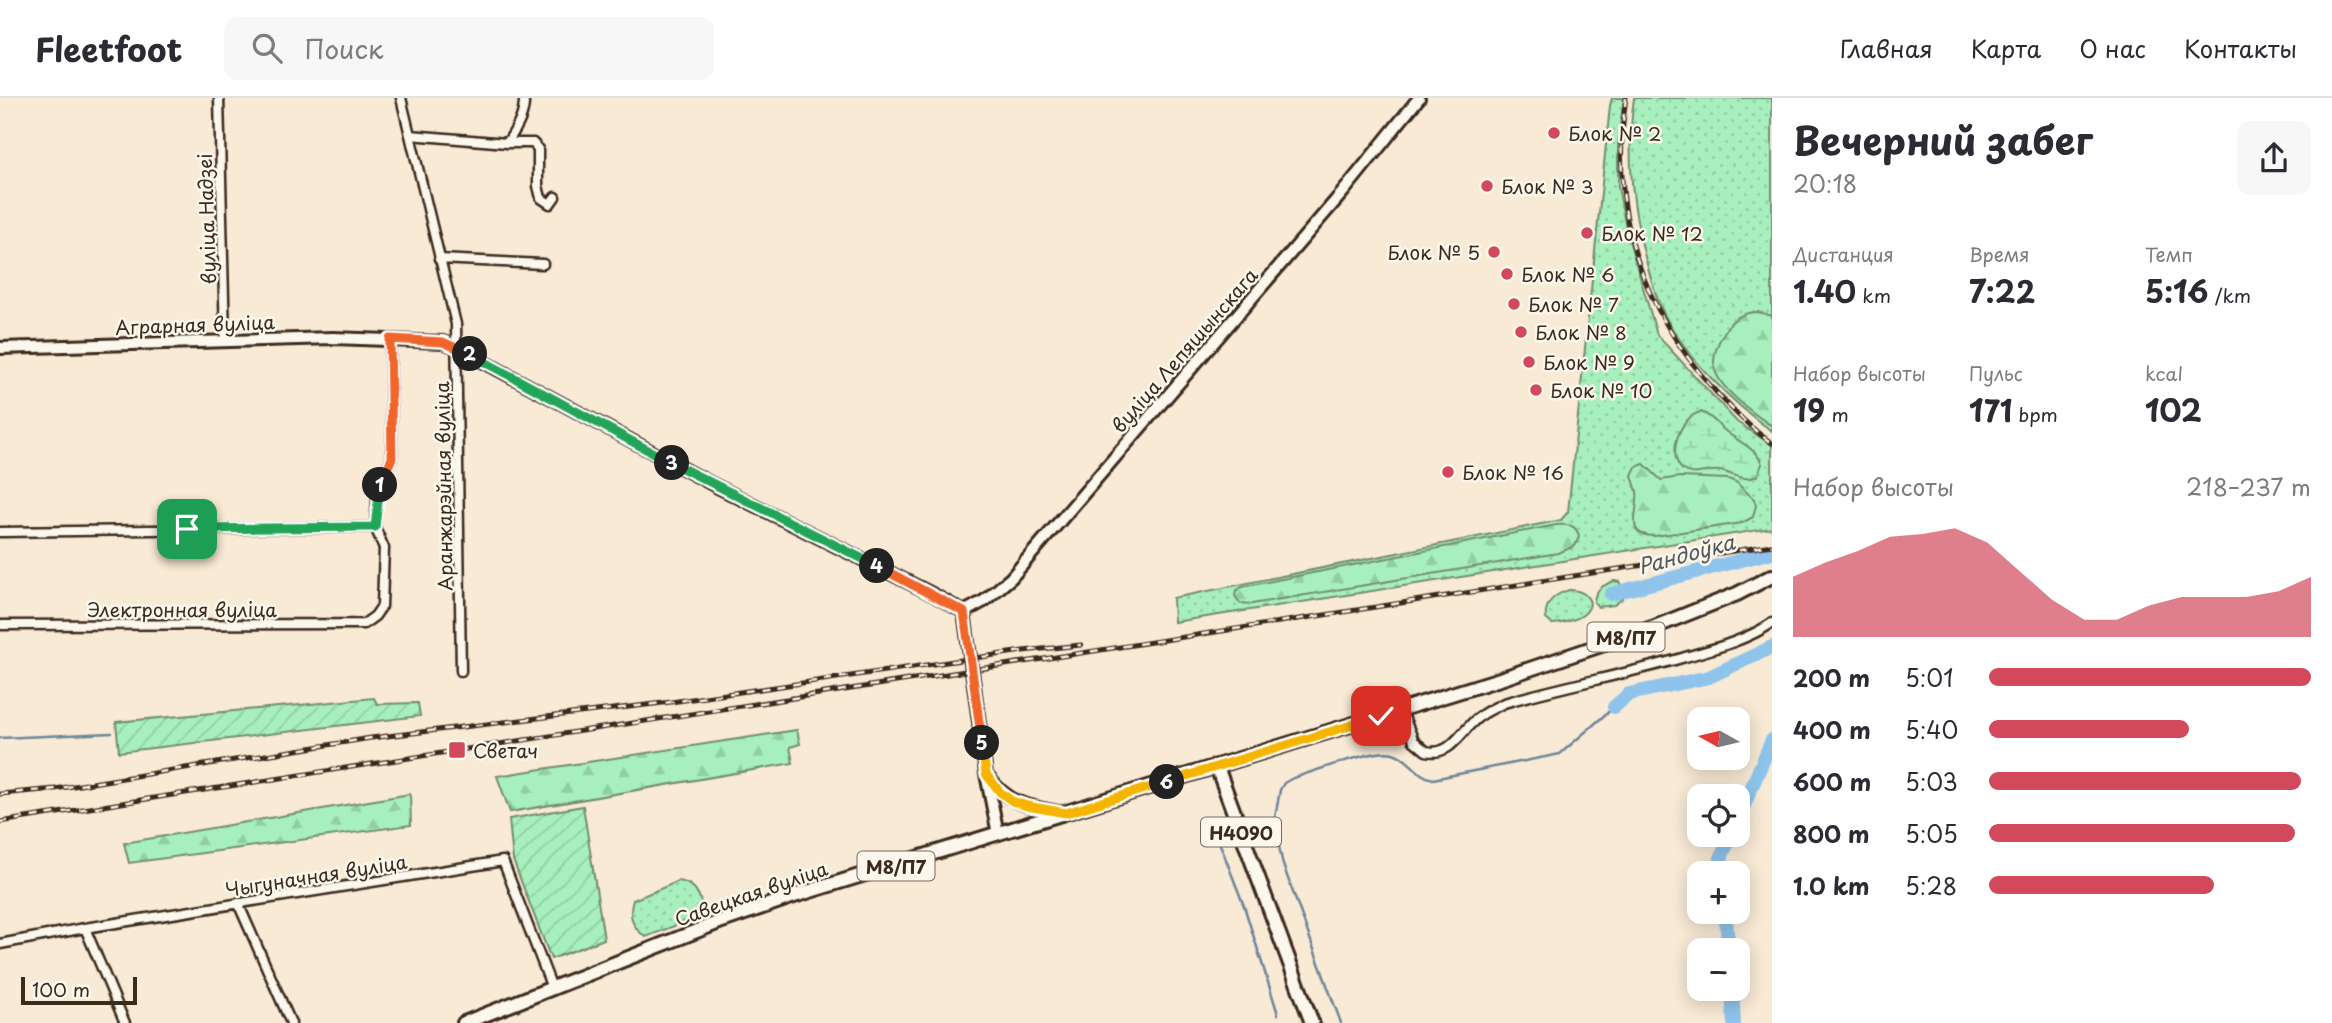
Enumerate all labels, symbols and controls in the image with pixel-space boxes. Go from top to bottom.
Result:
search box [224,17,714,80]
text: Fleetfoot [35,23,182,73]
icon: search [248,29,286,67]
text: Поиск [304,29,383,68]
text: Главная [1840,30,1933,66]
text: Карта [1971,30,2041,66]
text: О нас [2079,30,2146,66]
text: Контакты [2184,30,2297,66]
text: Вечерний забег [1793,111,2093,168]
place label: Блок № 2 [1568,119,1661,147]
button: share [2237,121,2311,195]
marker: Блок № 2 [1546,125,1562,141]
street label: вуліца Надзеі [190,153,222,285]
text: 20:18 [1793,166,1857,201]
place label: Блок № 3 [1501,172,1594,200]
marker: Блок № 3 [1479,178,1495,194]
place label: Блок № 12 [1601,219,1703,247]
marker: Блок № 12 [1579,225,1595,241]
place label: Блок № 5 [1387,238,1480,266]
text: Дистанция [1793,240,1894,268]
text: Время [1969,240,2030,268]
text: Темп [2145,240,2193,268]
marker: Блок № 5 [1486,244,1502,260]
place label: Блок № 6 [1521,260,1614,288]
street label: вуліца Лепяшынскага [1104,261,1264,439]
marker: Блок № 6 [1499,266,1515,282]
text: 1.40 [1793,268,1856,313]
text: 7:22 [1969,268,2035,313]
text: 5:16 [2145,268,2208,313]
text: km [1856,281,1891,309]
text: /km [2208,281,2251,309]
place label: Блок № 7 [1528,290,1619,318]
marker: Блок № 7 [1506,296,1522,312]
street label: Аграрная вуліца [115,307,276,341]
place label: Блок № 8 [1535,318,1627,346]
marker: Блок № 8 [1513,324,1529,340]
pin: 2 [452,336,488,372]
text: 2 [463,339,476,367]
place label: Блок № 9 [1543,348,1635,376]
marker: Блок № 9 [1521,354,1537,370]
text: Набор высоты [1793,359,1926,387]
text: Пульс [1969,359,2023,387]
text: kcal [2145,359,2183,387]
place label: Блок № 10 [1550,376,1653,404]
street label: Аранжарэйная вуліца [427,381,459,591]
marker: Блок № 10 [1528,382,1544,398]
text: 19 [1793,387,1825,432]
text: 171 [1969,387,2012,432]
text: 102 [2145,387,2202,432]
text: m [1825,400,1849,428]
text: bpm [2012,400,2058,428]
pin: 3 [654,446,690,480]
text: 3 [665,448,678,476]
place label: Блок № 16 [1462,458,1564,486]
marker: Блок № 16 [1440,464,1456,480]
pin: 1 [362,468,398,502]
text: Набор высоты [1793,469,1954,504]
text: 218–237 m [2186,469,2311,504]
text: 1 [375,470,384,498]
pin [157,499,217,559]
icon: arrive [168,510,206,548]
water label: Рандоўка [1634,524,1739,581]
pin: 4 [860,548,894,584]
text: 4 [870,551,883,579]
street label: Электронная вуліца [87,595,277,623]
road number: М8/П7 [1588,622,1664,652]
text: 200 m [1793,660,1870,695]
text: 5:01 [1905,660,1953,695]
pin [1351,686,1411,746]
icon: check [1362,697,1400,735]
north arrow [1687,707,1750,770]
map controls [1687,707,1750,1001]
text: 400 m [1793,712,1871,747]
text: 5:40 [1905,712,1958,747]
pin: 5 [964,726,1000,760]
text: 5 [975,728,988,756]
place label: Светач [473,736,538,764]
marker: Светач [447,740,467,760]
pin: 6 [1150,764,1184,800]
text: 600 m [1793,764,1871,799]
text: 5:03 [1905,764,1958,799]
text: 6 [1160,767,1173,795]
button: locate [1687,784,1750,847]
text: 800 m [1793,816,1870,851]
text: 5:05 [1905,816,1958,851]
road number: Н4090 [1201,818,1281,846]
street label: Чыгуначная вуліца [223,847,409,903]
road number: М8/П7 [858,852,934,880]
street label: Савецкая вуліца [671,854,832,932]
button: + [1687,861,1750,924]
text: 1.0 km [1793,868,1870,903]
text: 5:28 [1905,868,1957,903]
button: − [1687,938,1750,1001]
scale bar [21,974,136,1006]
text: 100 m [32,975,90,1003]

